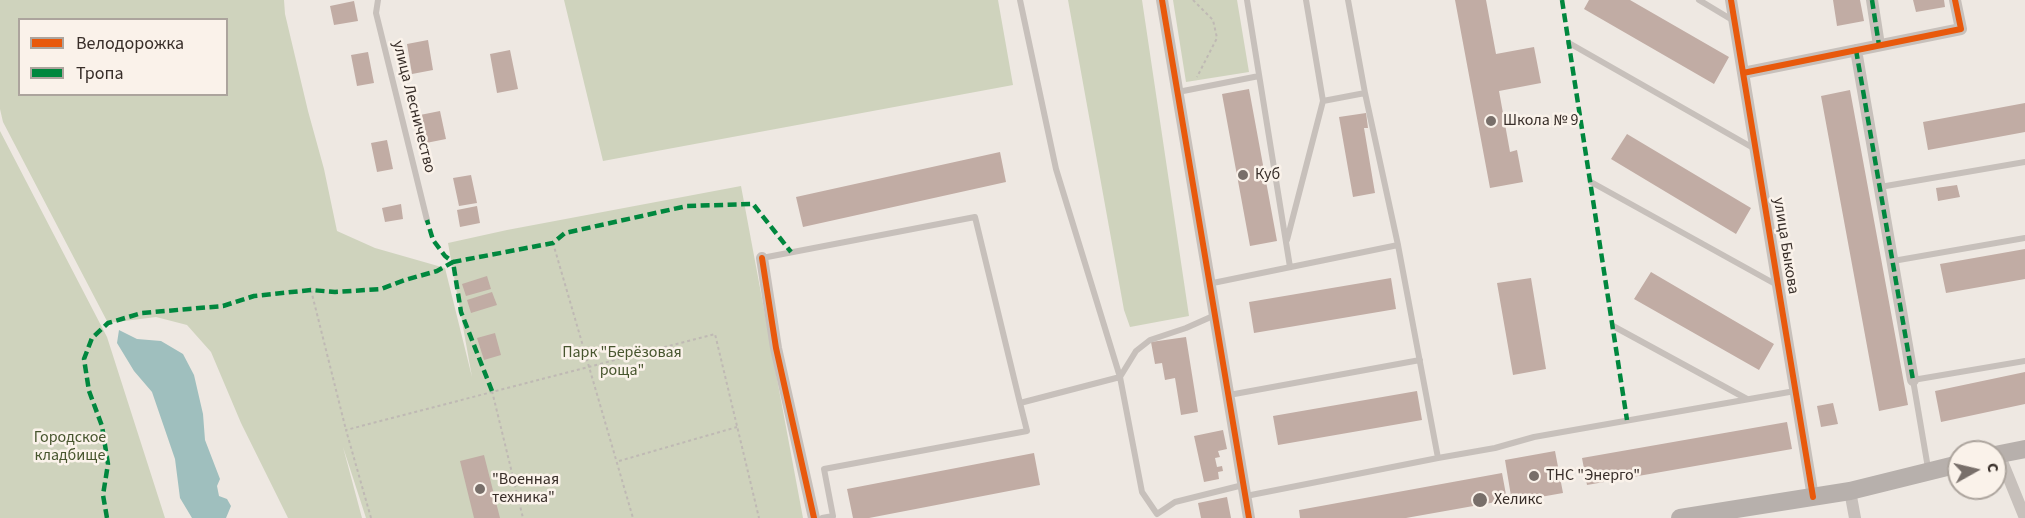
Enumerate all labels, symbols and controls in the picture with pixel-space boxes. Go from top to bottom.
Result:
legend [18,18,228,96]
text: Велодорожка [76,31,184,56]
street label: улица Лесничество [387,39,439,175]
text: Тропа [76,61,124,86]
place label: Школа № 9 [1503,111,1579,131]
marker: Школа № 9 [1484,114,1498,128]
place label: Куб [1255,165,1280,185]
marker: Куб [1236,168,1250,182]
street label: улица Быкова [1768,196,1802,296]
park label: Парк "Берёзовая роща" [562,343,682,381]
park label: Городское кладбище [34,428,106,466]
north arrow [1947,440,2007,500]
text: С [1981,462,2004,474]
place label: ТНС "Энерго" [1546,466,1640,486]
marker: ТНС "Энерго" [1527,469,1541,483]
place label: "Военная техника" [492,470,559,508]
marker: "Военная техника" [473,482,487,496]
place label: Хеликс [1494,490,1543,510]
marker: Хеликс [1471,491,1489,509]

